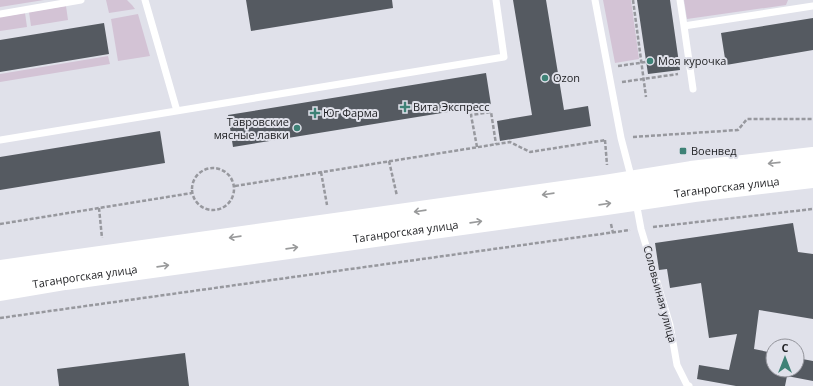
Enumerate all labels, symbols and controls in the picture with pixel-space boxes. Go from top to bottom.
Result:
place label: Моя курочка [658,53,726,68]
marker: Моя курочка [645,56,655,66]
place label: Ozon [553,70,580,85]
marker: Ozon [540,73,550,83]
place label: Вита Экспресс [413,99,489,114]
marker: Вита Экспресс [400,102,410,112]
place label: Юг Фарма [323,105,378,120]
marker: Юг Фарма [310,108,320,118]
place label: Тавровские мясные лавки [214,114,289,142]
marker: Тавровские мясные лавки [292,123,302,133]
place label: Военвед [691,143,737,158]
marker: Военвед [678,146,688,156]
one-way arrow [768,159,781,166]
street label: Таганрогская улица [673,173,780,201]
one-way arrow [542,190,555,198]
one-way arrow [598,200,611,208]
one-way arrow [414,207,427,215]
street label: Таганрогская улица [352,217,459,246]
one-way arrow [469,218,482,226]
one-way arrow [229,233,242,241]
one-way arrow [285,244,298,252]
street label: Соловьиная улица [640,244,681,344]
street label: Таганрогская улица [31,261,138,291]
one-way arrow [156,262,169,270]
north arrow [765,338,805,378]
text: С [781,340,789,355]

